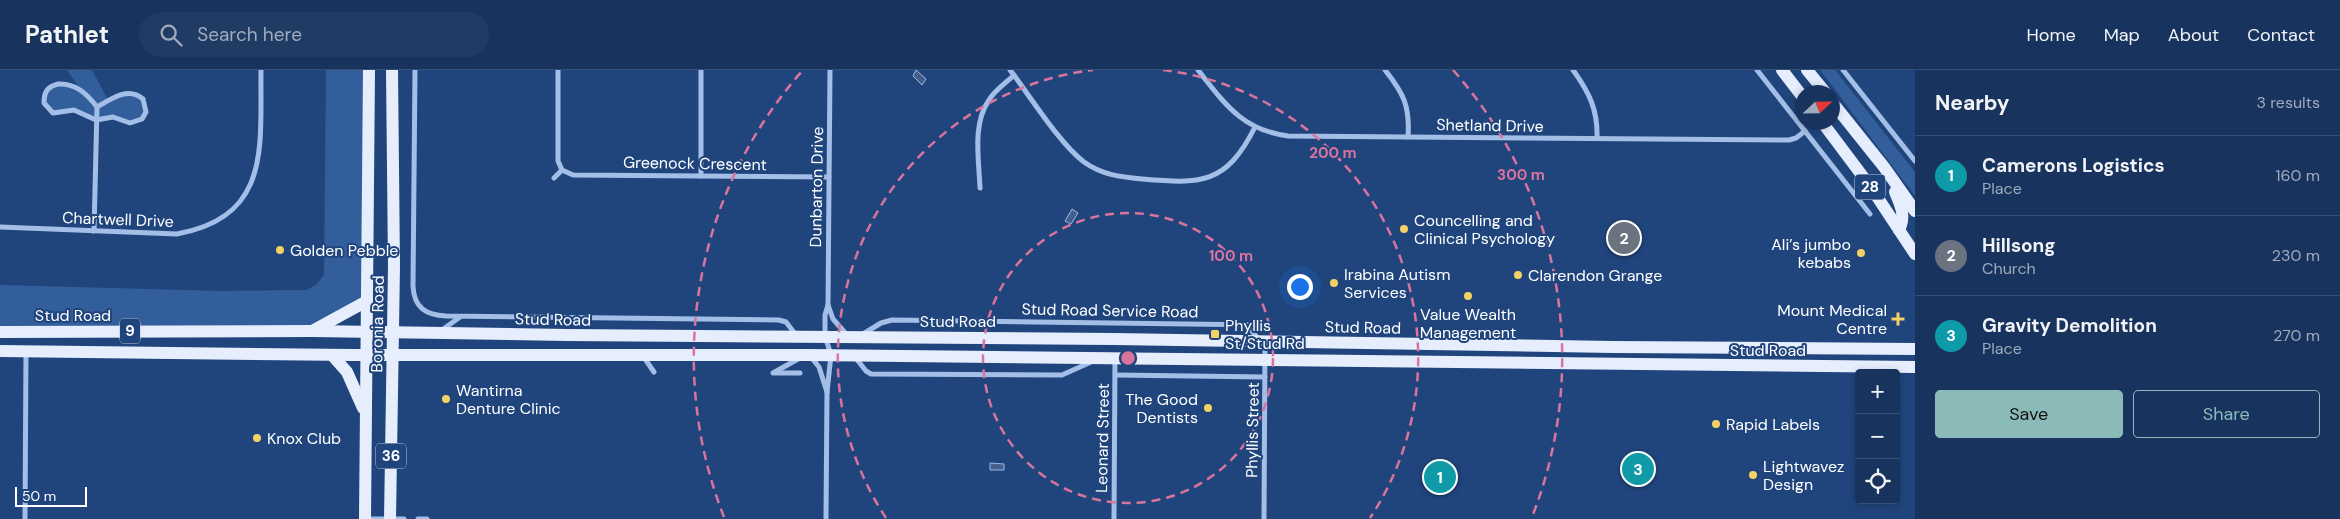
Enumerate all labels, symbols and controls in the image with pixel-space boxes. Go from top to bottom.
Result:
search box [139,12,489,57]
text: Pathlet [25,19,109,50]
icon: search [157,21,185,49]
text: Search here [197,22,302,47]
text: Home [2026,23,2076,47]
text: Map [2104,23,2140,47]
text: About [2168,23,2219,47]
text: Contact [2247,23,2315,47]
north arrow [1795,85,1840,130]
text: Nearby [1935,89,2009,117]
text: 3 results [2257,92,2320,113]
street label: Shetland Drive [1436,114,1544,137]
street label: Dunbarton Drive [805,126,828,248]
text: 200 m [1309,143,1357,163]
street label: Greenock Crescent [623,152,767,175]
text: Camerons Logistics [1982,153,2165,178]
text: 300 m [1497,165,1545,185]
text: 1 [1948,165,1954,186]
text: 160 m [2276,165,2320,186]
road number: 28 [1855,174,1885,200]
text: Place [1982,178,2022,199]
street label: Chartwell Drive [62,207,174,232]
place label: Councelling and Clinical Psychology [1414,210,1555,249]
pin: 2 [1608,219,1640,257]
marker: Councelling and Clinical Psychology [1398,223,1410,235]
text: Hillsong [1982,233,2056,258]
place label: Ali’s jumbo kebabs [1771,234,1851,273]
place label: Golden Pebble [290,240,398,261]
marker: Golden Pebble [274,244,286,256]
text: 2 [1946,245,1956,266]
text: 230 m [2272,245,2320,266]
text: 100 m [1209,246,1253,266]
marker: Ali’s jumbo kebabs [1855,247,1867,259]
text: Church [1982,258,2036,279]
place label: Irabina Autism Services [1344,264,1450,303]
place label: Clarendon Grange [1528,265,1662,286]
marker: Clarendon Grange [1512,269,1524,281]
your location [1287,274,1313,300]
street label: Boronia Road [366,275,389,373]
marker: Irabina Autism Services [1328,277,1340,289]
marker: Value Wealth Management [1462,290,1474,302]
street label: Stud Road Service Road [1021,298,1199,323]
place label: Mount Medical Centre [1777,300,1887,339]
place label: Value Wealth Management [1420,304,1516,343]
street label: Stud Road [35,305,111,326]
street label: Stud Road [515,308,591,331]
street label: Stud Road [920,311,996,332]
marker: Mount Medical Centre [1891,312,1905,326]
text: Gravity Demolition [1982,313,2157,338]
place label: Phyllis St/Stud Rd [1225,315,1305,354]
street label: Stud Road [1325,316,1401,339]
road number: 9 [120,318,140,344]
text: 3 [1946,325,1956,346]
text: 270 m [2273,325,2320,346]
marker: Phyllis St/Stud Rd [1209,328,1221,340]
text: Place [1982,338,2022,359]
street label: Stud Road [1730,340,1806,361]
centre of rings [1119,349,1137,367]
map controls [1855,369,1900,504]
button: + [1855,369,1900,414]
place label: Wantirna Denture Clinic [456,380,561,419]
street label: Phyllis Street [1241,382,1264,478]
street label: Leonard Street [1091,383,1114,493]
place label: The Good Dentists [1125,389,1198,428]
button: Save [1935,390,2123,438]
button: Share [2133,390,2320,438]
marker: Wantirna Denture Clinic [440,393,452,405]
marker: The Good Dentists [1202,402,1214,414]
place label: Rapid Labels [1726,414,1820,435]
button: − [1855,414,1900,459]
marker: Rapid Labels [1710,418,1722,430]
place label: Knox Club [267,428,341,449]
marker: Knox Club [251,432,263,444]
road number: 36 [376,444,406,468]
pin: 3 [1622,450,1654,488]
place label: Lightwavez Design [1763,456,1844,495]
pin: 1 [1424,458,1456,496]
button: locate [1855,459,1900,504]
marker: Lightwavez Design [1747,469,1759,481]
scale bar [15,484,88,507]
text: 50 m [22,487,56,505]

